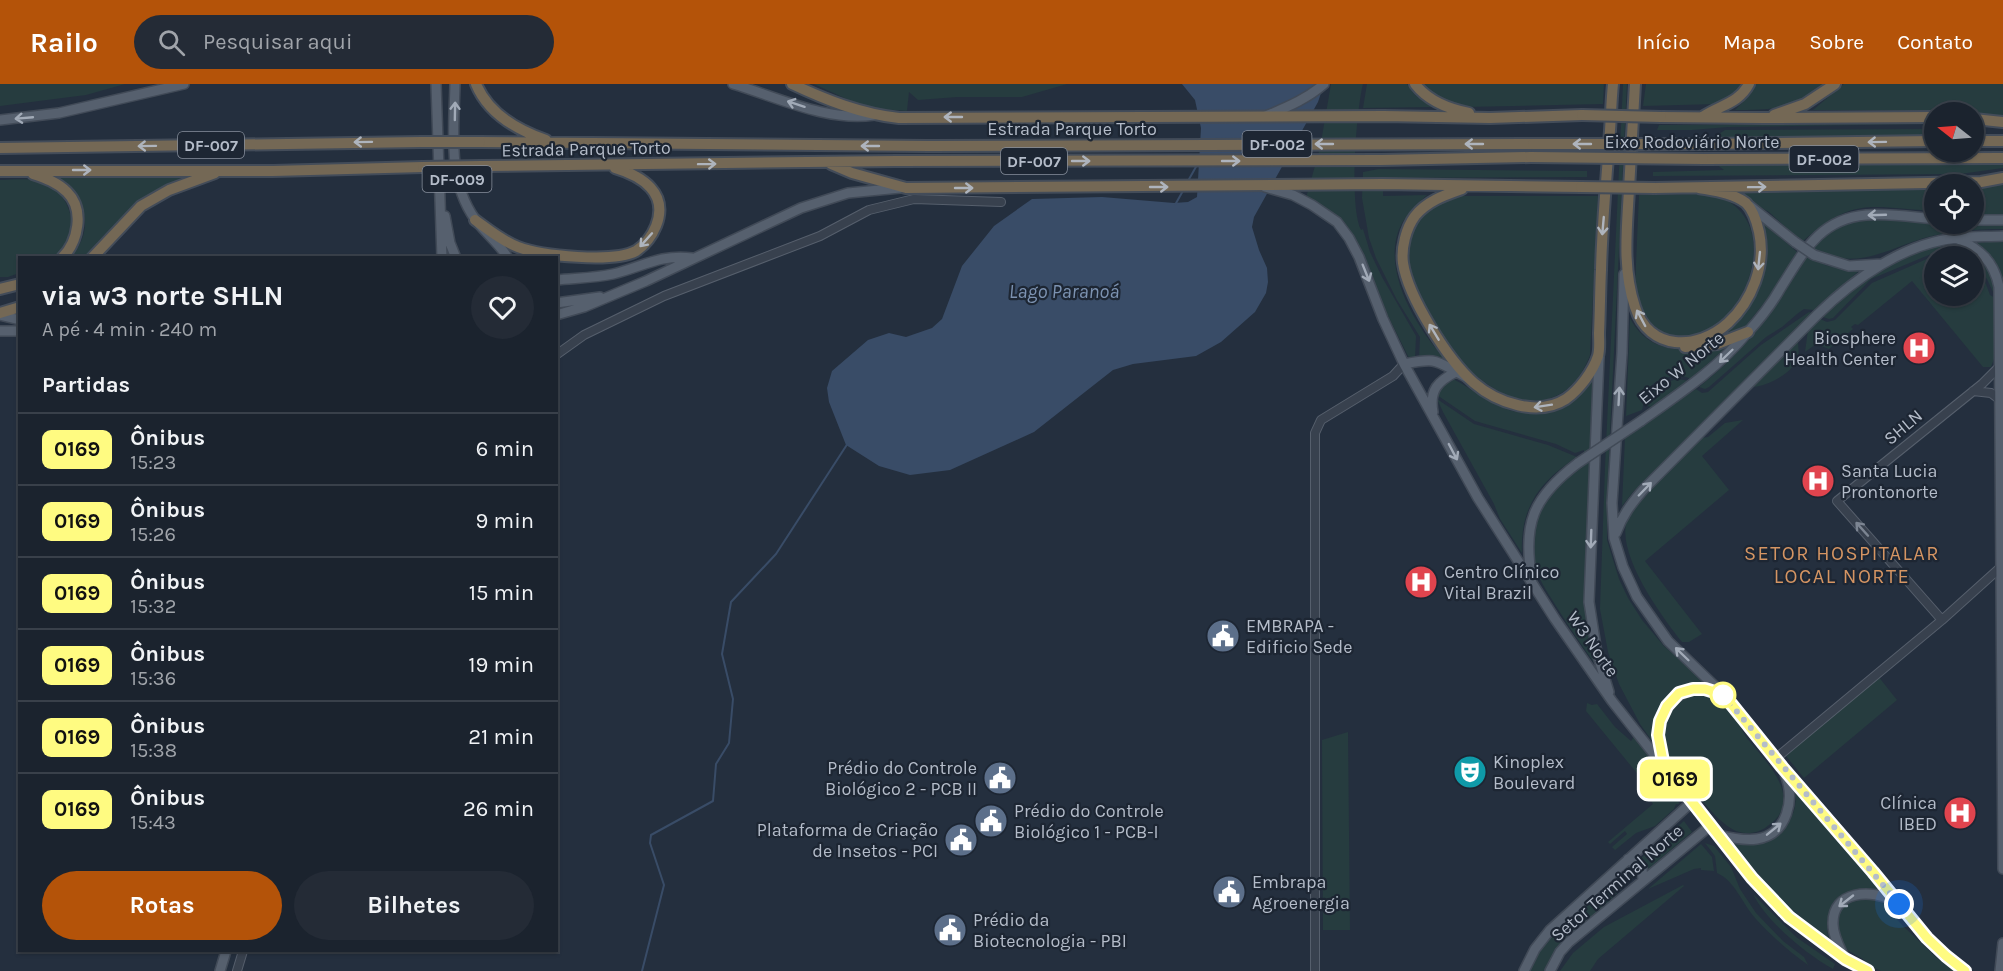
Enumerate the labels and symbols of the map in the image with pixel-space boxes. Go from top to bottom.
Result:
one-way arrow [787,98,806,109]
one-way arrow [449,101,460,121]
north arrow [1924,102,1984,162]
one-way arrow [944,111,964,123]
one-way arrow [15,113,34,124]
street label: Estrada Parque Torto [987,118,1157,140]
road number: DF-002 [1242,131,1312,157]
street label: Eixo Rodoviário Norte [1604,131,1780,153]
road number: DF-007 [178,132,244,158]
one-way arrow [1867,136,1887,148]
one-way arrow [353,137,373,148]
street label: Estrada Parque Torto [501,137,671,161]
one-way arrow [1315,138,1335,150]
one-way arrow [1465,138,1485,150]
one-way arrow [1572,138,1592,150]
one-way arrow [137,140,157,152]
one-way arrow [861,140,881,152]
road number: DF-002 [1790,146,1858,172]
road number: DF-007 [1001,148,1067,174]
one-way arrow [1070,155,1090,167]
one-way arrow [1220,155,1240,167]
one-way arrow [696,158,716,170]
one-way arrow [72,164,92,176]
road number: DF-009 [422,166,492,192]
one-way arrow [1149,181,1169,193]
one-way arrow [1747,181,1767,192]
one-way arrow [954,182,974,193]
one-way arrow [1867,209,1887,220]
one-way arrow [1597,216,1608,236]
one-way arrow [639,233,653,248]
one-way arrow [1753,251,1764,271]
one-way arrow [1361,263,1372,281]
water label: Lago Paranoá [1009,280,1119,303]
one-way arrow [1635,310,1647,327]
one-way arrow [1428,324,1440,341]
street label: Eixo W Norte [1634,327,1728,409]
place label: Biosphere Health Center [1784,327,1896,370]
hospital icon: Biosphere Health Center [1901,330,1937,366]
one-way arrow [1719,349,1734,363]
one-way arrow [1614,386,1625,406]
one-way arrow [1534,401,1554,412]
street label: SHLN [1879,405,1927,449]
one-way arrow [1447,443,1459,460]
place label: Santa Lucia Prontonorte [1841,460,1938,503]
hospital icon: Santa Lucia Prontonorte [1800,463,1836,499]
one-way arrow [1638,482,1652,497]
one-way arrow [1855,521,1868,537]
one-way arrow [1586,529,1597,549]
district label: SETOR HOSPITALAR LOCAL NORTE [1744,542,1940,588]
place label: Centro Clínico Vital Brazil [1444,561,1559,604]
hospital icon: Centro Clínico Vital Brazil [1403,564,1439,600]
street label: W3 Norte [1562,607,1624,681]
place label: EMBRAPA - Edificio Sede [1246,615,1352,658]
public building icon: EMBRAPA - Edificio Sede [1205,618,1241,654]
one-way arrow [1674,647,1689,662]
unlabelled marker [1710,682,1736,708]
place label: Kinoplex Boulevard [1493,751,1575,794]
theatre icon: Kinoplex Boulevard [1452,754,1488,790]
place label: Prédio do Controle Biológico 2 - PCB II [825,757,977,800]
public building icon: Prédio do Controle Biológico 2 - PCB II [982,760,1018,796]
line badge: 0169 [1633,760,1717,798]
place label: Clínica IBED [1880,792,1937,835]
hospital icon: Clínica IBED [1942,795,1978,831]
place label: Prédio do Controle Biológico 1 - PCB-I [1014,800,1164,843]
public building icon: Prédio do Controle Biológico 1 - PCB-I [973,803,1009,839]
place label: Plataforma de Criação de Insetos - PCI [757,819,938,862]
street label: Setor Terminal Norte [1546,820,1688,946]
public building icon: Plataforma de Criação de Insetos - PCI [943,822,979,858]
one-way arrow [1766,823,1782,836]
place label: Embrapa Agroenergia [1252,871,1350,914]
public building icon: Embrapa Agroenergia [1211,874,1247,910]
your location [1884,889,1914,919]
one-way arrow [1838,895,1854,908]
place label: Prédio da Biotecnologia - PBI [973,909,1127,952]
public building icon: Prédio da Biotecnologia - PBI [932,912,968,948]

